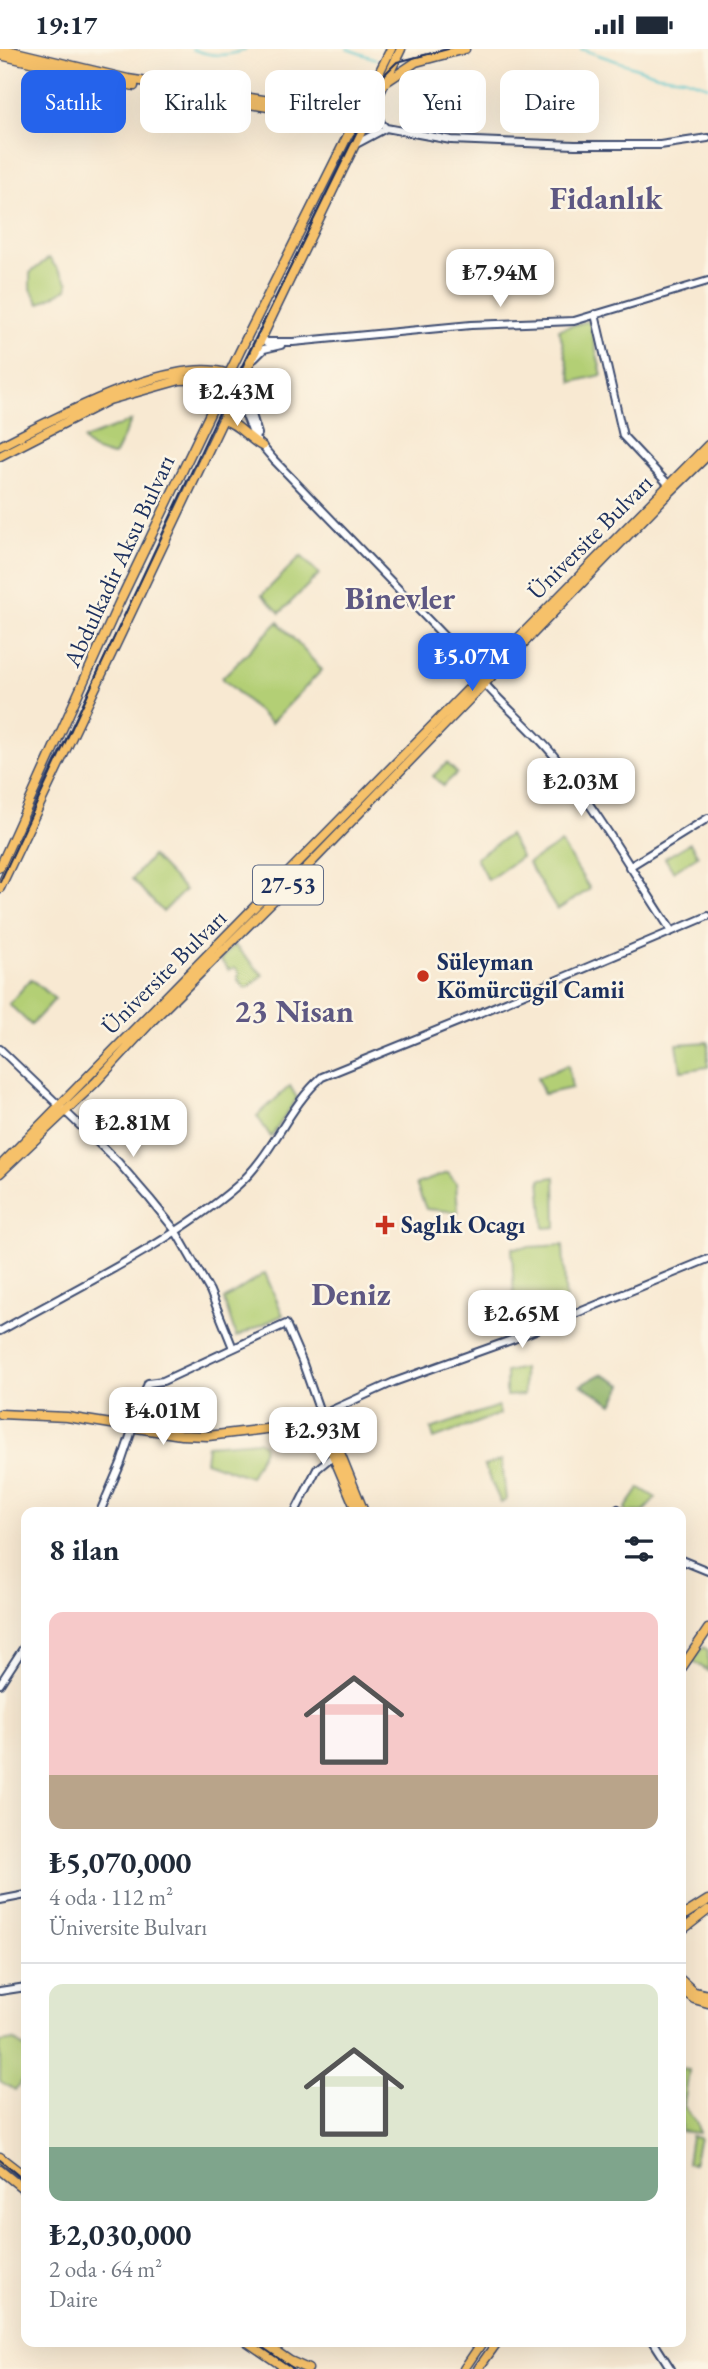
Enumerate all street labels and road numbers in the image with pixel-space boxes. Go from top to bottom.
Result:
street label: Abdulkadir Aksu Bulvarı [55,450,181,673]
street label: Üniversite Bulvarı [520,467,659,606]
road number: 27-53 [253,865,323,905]
street label: Üniversite Bulvarı [94,902,233,1041]

